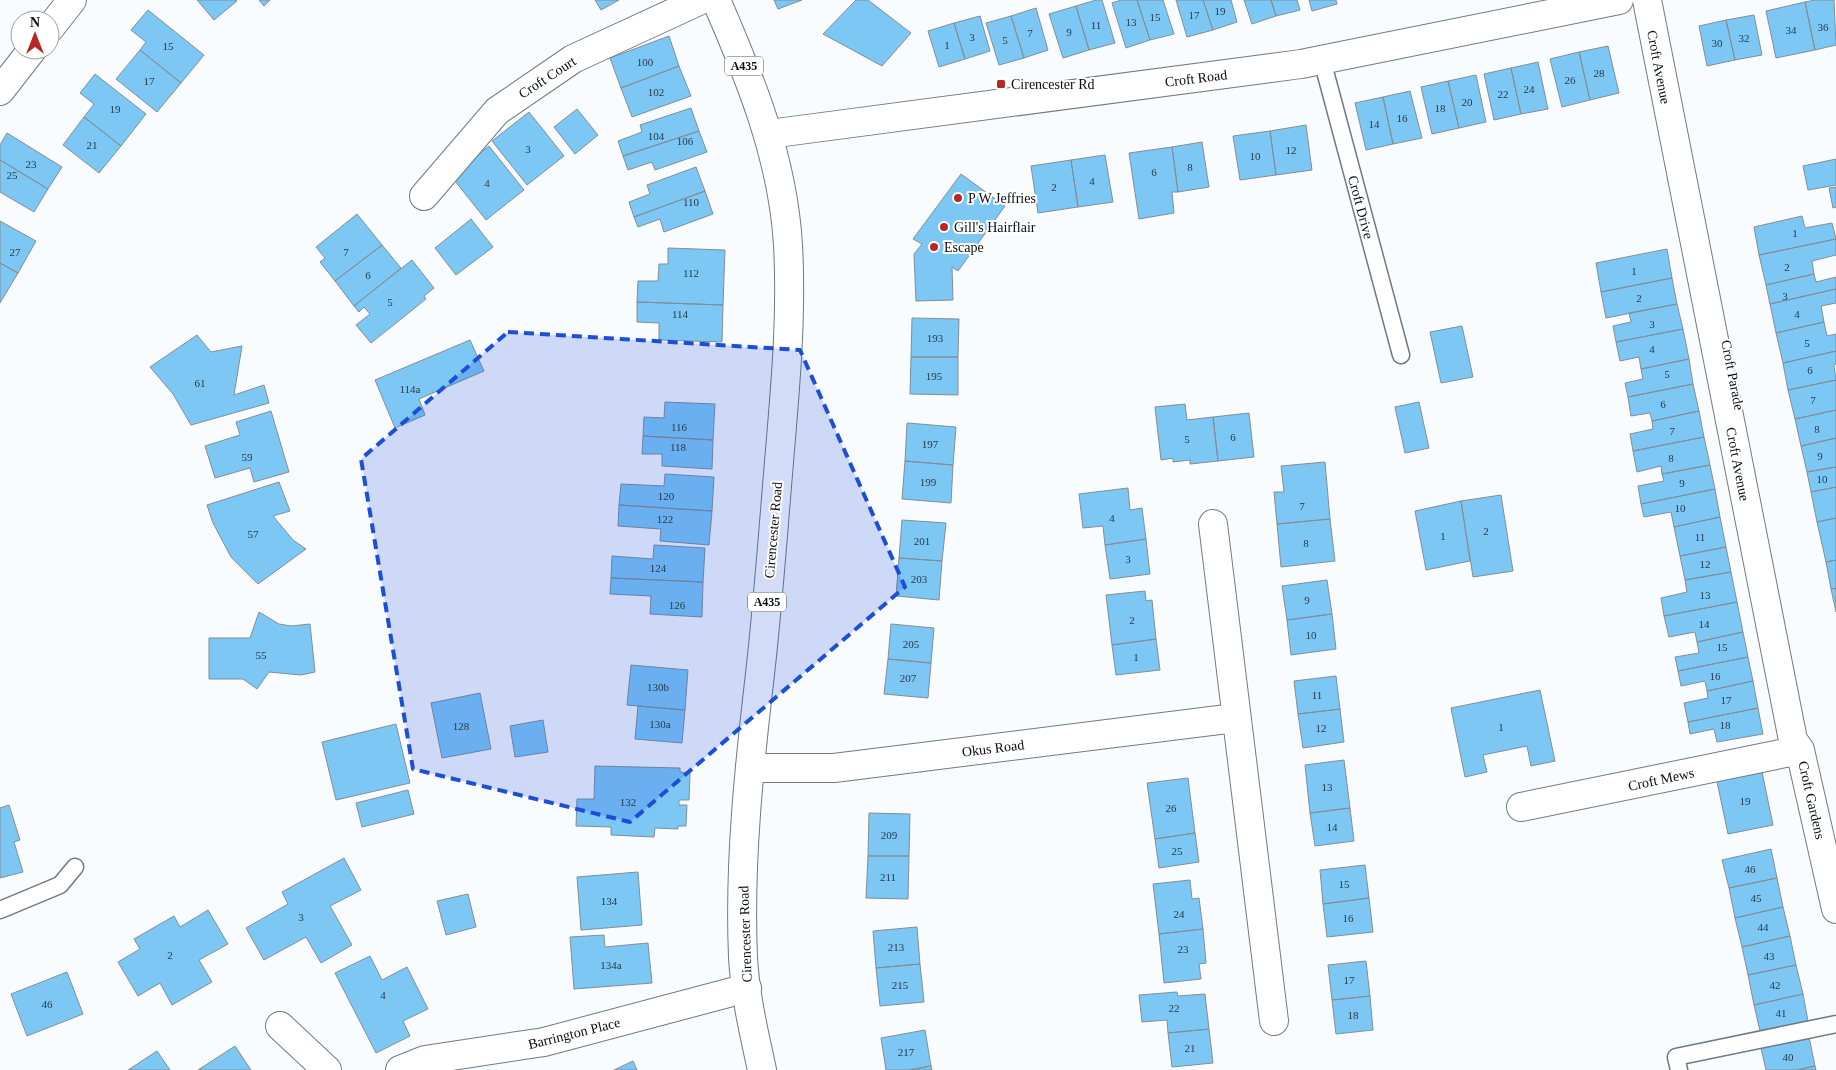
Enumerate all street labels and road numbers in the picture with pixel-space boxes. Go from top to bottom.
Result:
street label: Croft Avenue [1644,29,1673,105]
street label: Croft Court [516,53,579,101]
road number: A435 [725,56,763,76]
street label: Croft Road [1164,67,1228,90]
street label: Croft Drive [1345,174,1376,240]
street label: Croft Parade [1718,339,1747,411]
street label: Croft Avenue [1723,426,1752,502]
street label: Cirencester Road [762,481,785,579]
road number: A435 [748,592,786,612]
street label: Okus Road [961,737,1025,760]
street label: Croft Gardens [1795,760,1828,841]
street label: Croft Mews [1627,765,1696,794]
street label: Cirencester Road [736,885,755,983]
street label: Barrington Place [526,1015,622,1052]

